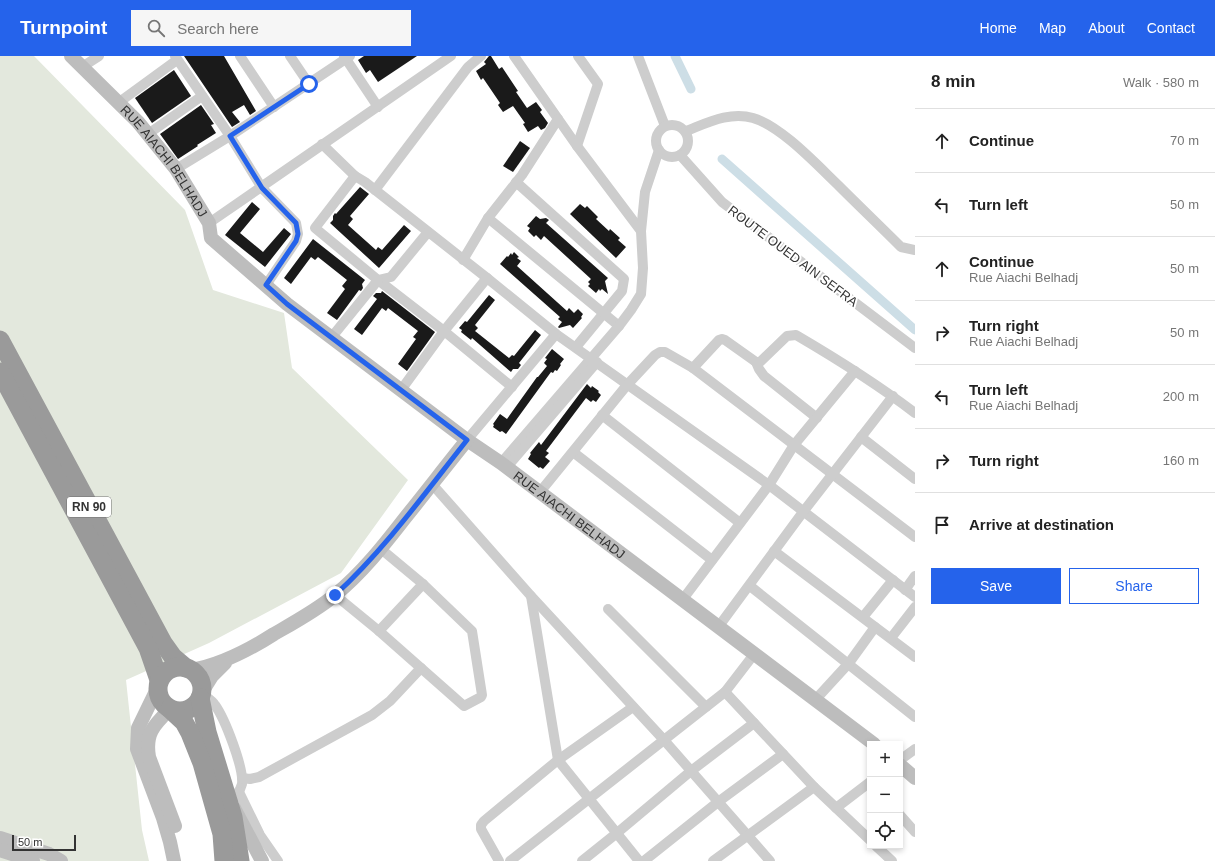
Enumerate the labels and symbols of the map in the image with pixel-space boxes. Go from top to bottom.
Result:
route start [300,75,318,93]
street label: RUE AIACHI BELHADJ [118,102,211,219]
street label: ROUTE OUED AIN SEFRA [725,202,861,310]
street label: RUE AIACHI BELHADJ [511,468,628,561]
road number: RN 90 [67,497,111,517]
route end [326,586,344,604]
scale bar [12,833,76,852]

